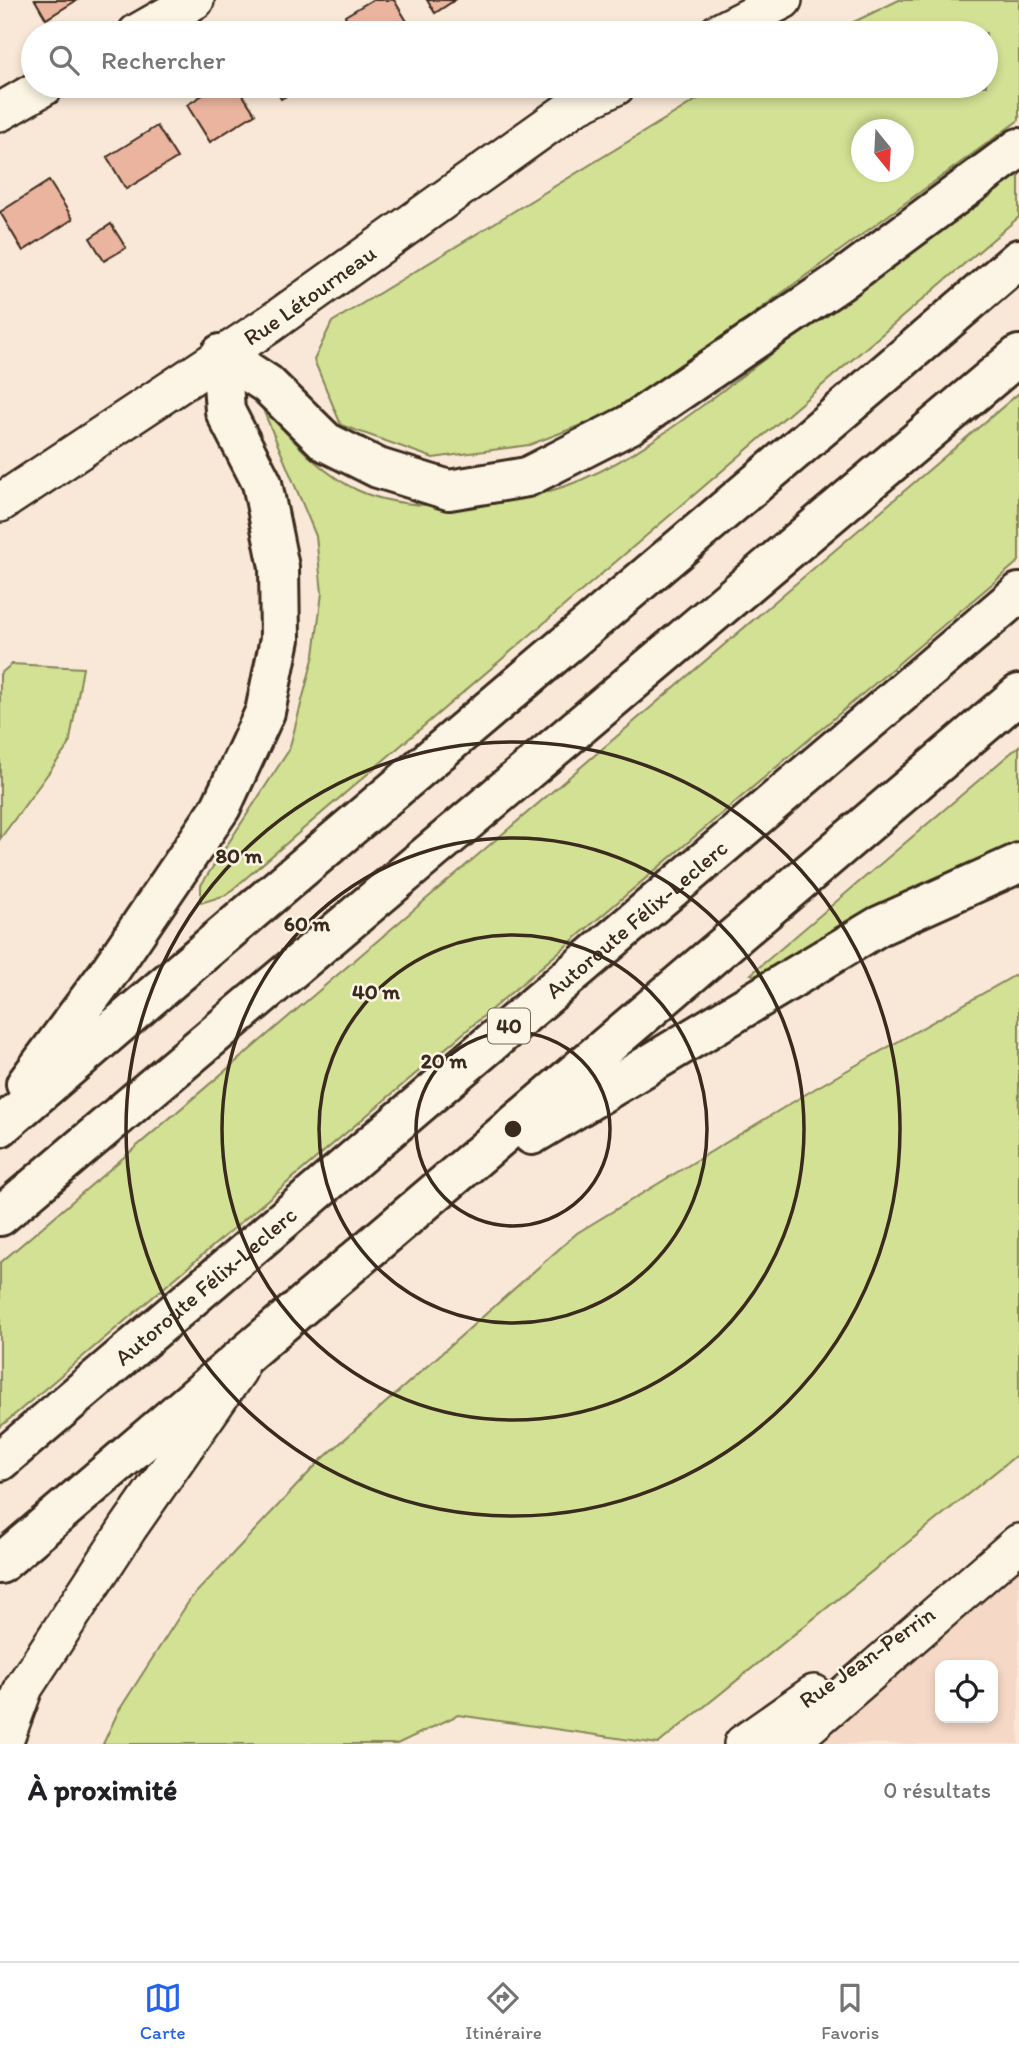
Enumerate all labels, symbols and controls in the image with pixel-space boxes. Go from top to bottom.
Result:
search box [21,21,998,98]
icon: search [45,41,83,79]
text: Rechercher [101,44,225,76]
north arrow [851,119,914,182]
street label: Rue Létourneau [238,239,382,352]
street label: Autoroute Félix-Leclerc [540,833,733,1004]
text: 80 m [216,843,263,868]
text: 60 m [284,911,331,936]
text: 40 m [352,979,400,1004]
road number: 40 [488,1009,530,1044]
text: 20 m [421,1048,468,1073]
centre of rings [501,1117,525,1141]
street label: Autoroute Félix-Leclerc [109,1200,302,1371]
street label: Rue Jean-Perrin [794,1600,940,1714]
map controls [935,1660,998,1723]
button: locate [935,1660,998,1723]
text: À proximité [28,1771,177,1808]
text: 0 résultats [883,1776,991,1804]
tab: Carte [140,1979,186,2044]
tab: Itinéraire [465,1979,542,2044]
tab: Favoris [821,1979,879,2044]

